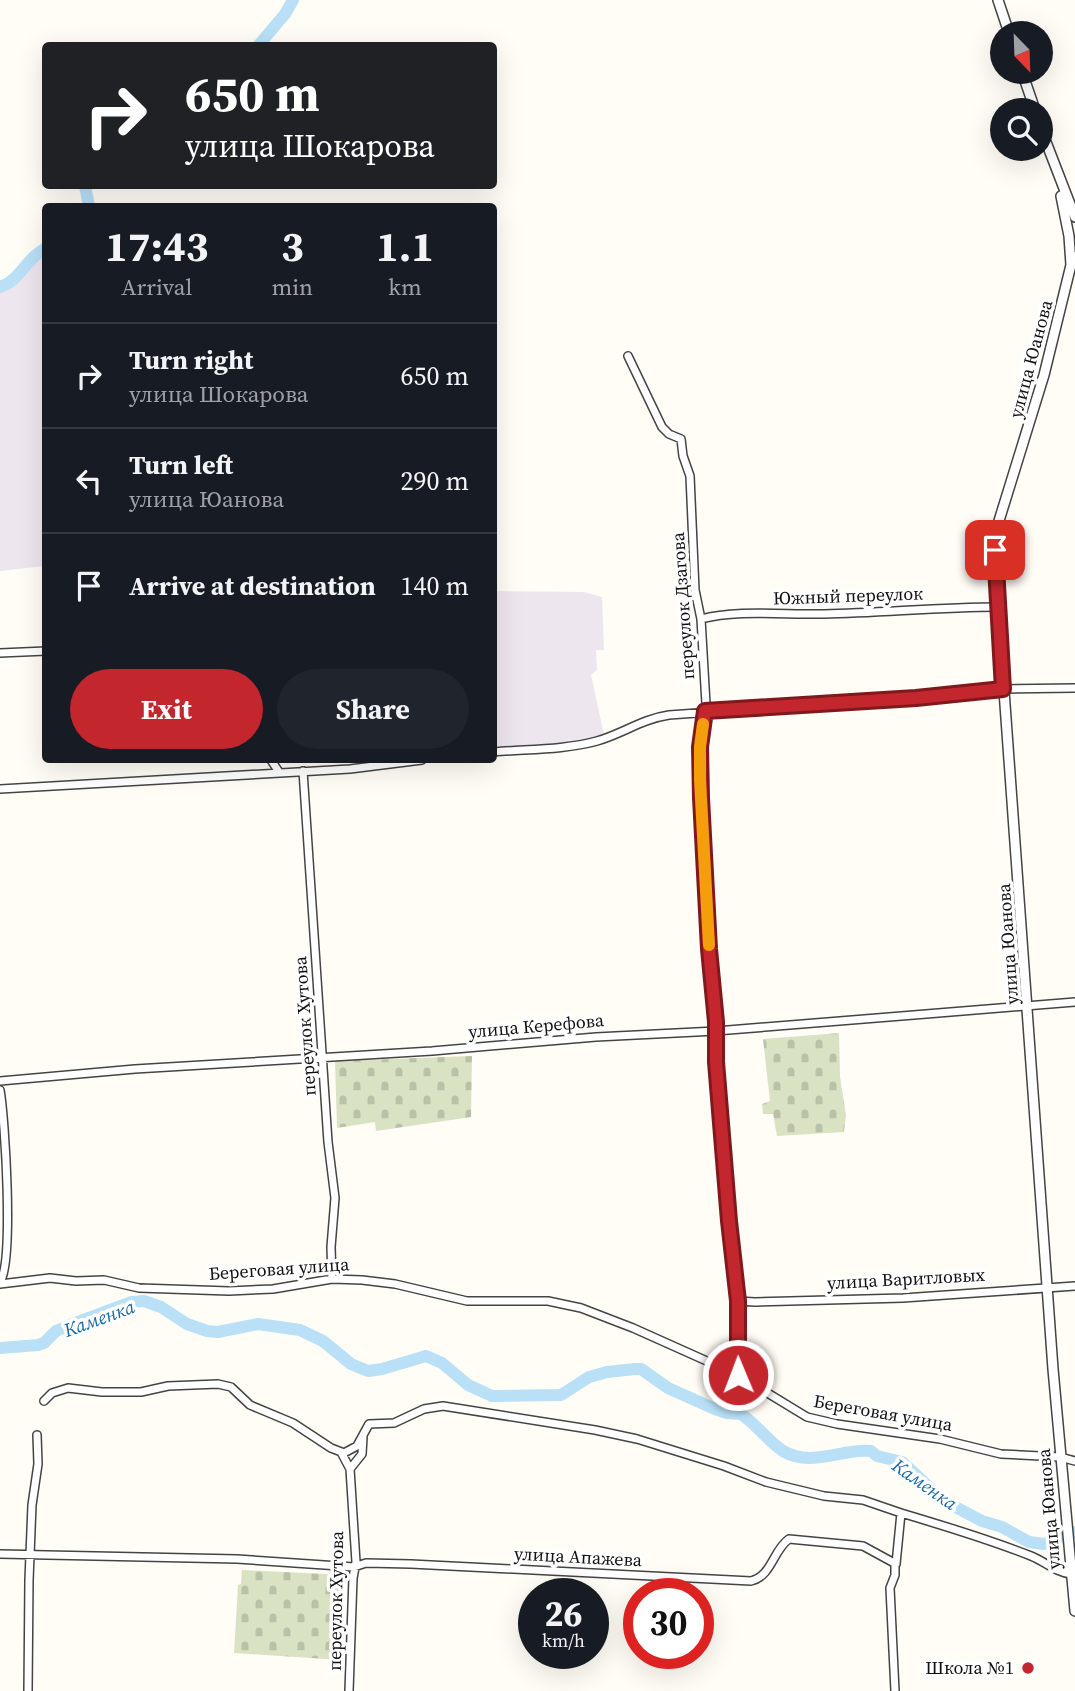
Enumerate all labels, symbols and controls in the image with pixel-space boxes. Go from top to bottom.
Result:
north arrow [990,21,1054,84]
map controls [990,21,1053,161]
text: 650 m [185,60,320,127]
icon: right [70,70,161,161]
button: search [990,98,1053,161]
text: улица Шокарова [185,124,435,168]
text: 17:43 [105,217,209,275]
text: 3 [281,217,304,275]
text: 1.1 [376,217,434,275]
text: Arrival [121,271,192,303]
text: min [272,271,313,303]
text: km [388,271,422,303]
street label: улица Юанова [1003,296,1059,421]
text: Turn right [129,342,253,378]
icon: right [70,357,108,395]
text: 650 m [401,358,469,394]
text: улица Шокарова [129,378,309,410]
text: Turn left [129,447,233,483]
icon: left [70,462,108,500]
text: 290 m [401,463,469,499]
text: улица Юанова [129,483,284,515]
pin [965,520,1025,580]
street label: переулок Дзагова [665,531,700,681]
icon: arrive [976,531,1014,569]
icon: arrive [70,567,108,605]
text: Arrive at destination [129,568,376,604]
text: 140 m [401,568,469,604]
street label: Южный переулок [772,580,923,611]
button: Exit [70,669,263,749]
button: Share [277,669,469,749]
street label: улица Юанова [991,882,1024,1005]
street label: переулок Хутова [287,955,322,1097]
street label: улица Керефова [467,1007,606,1044]
street label: Береговая улица [208,1251,351,1286]
street label: улица Варитловых [826,1262,986,1295]
water label: Каменка [59,1293,138,1343]
position arrow [701,1338,775,1412]
street label: Береговая улица [812,1388,955,1437]
street label: улица Юанова [1031,1447,1066,1571]
water label: Каменка [886,1452,963,1516]
street label: переулок Хутова [322,1530,349,1671]
street label: улица Апажева [513,1541,644,1572]
speed limit sign: 30 [623,1578,714,1669]
text: 26 [545,1590,582,1638]
text: km/h [542,1628,585,1653]
place label: Школа №1 [925,1655,1014,1680]
marker: Школа №1 [1020,1660,1036,1676]

